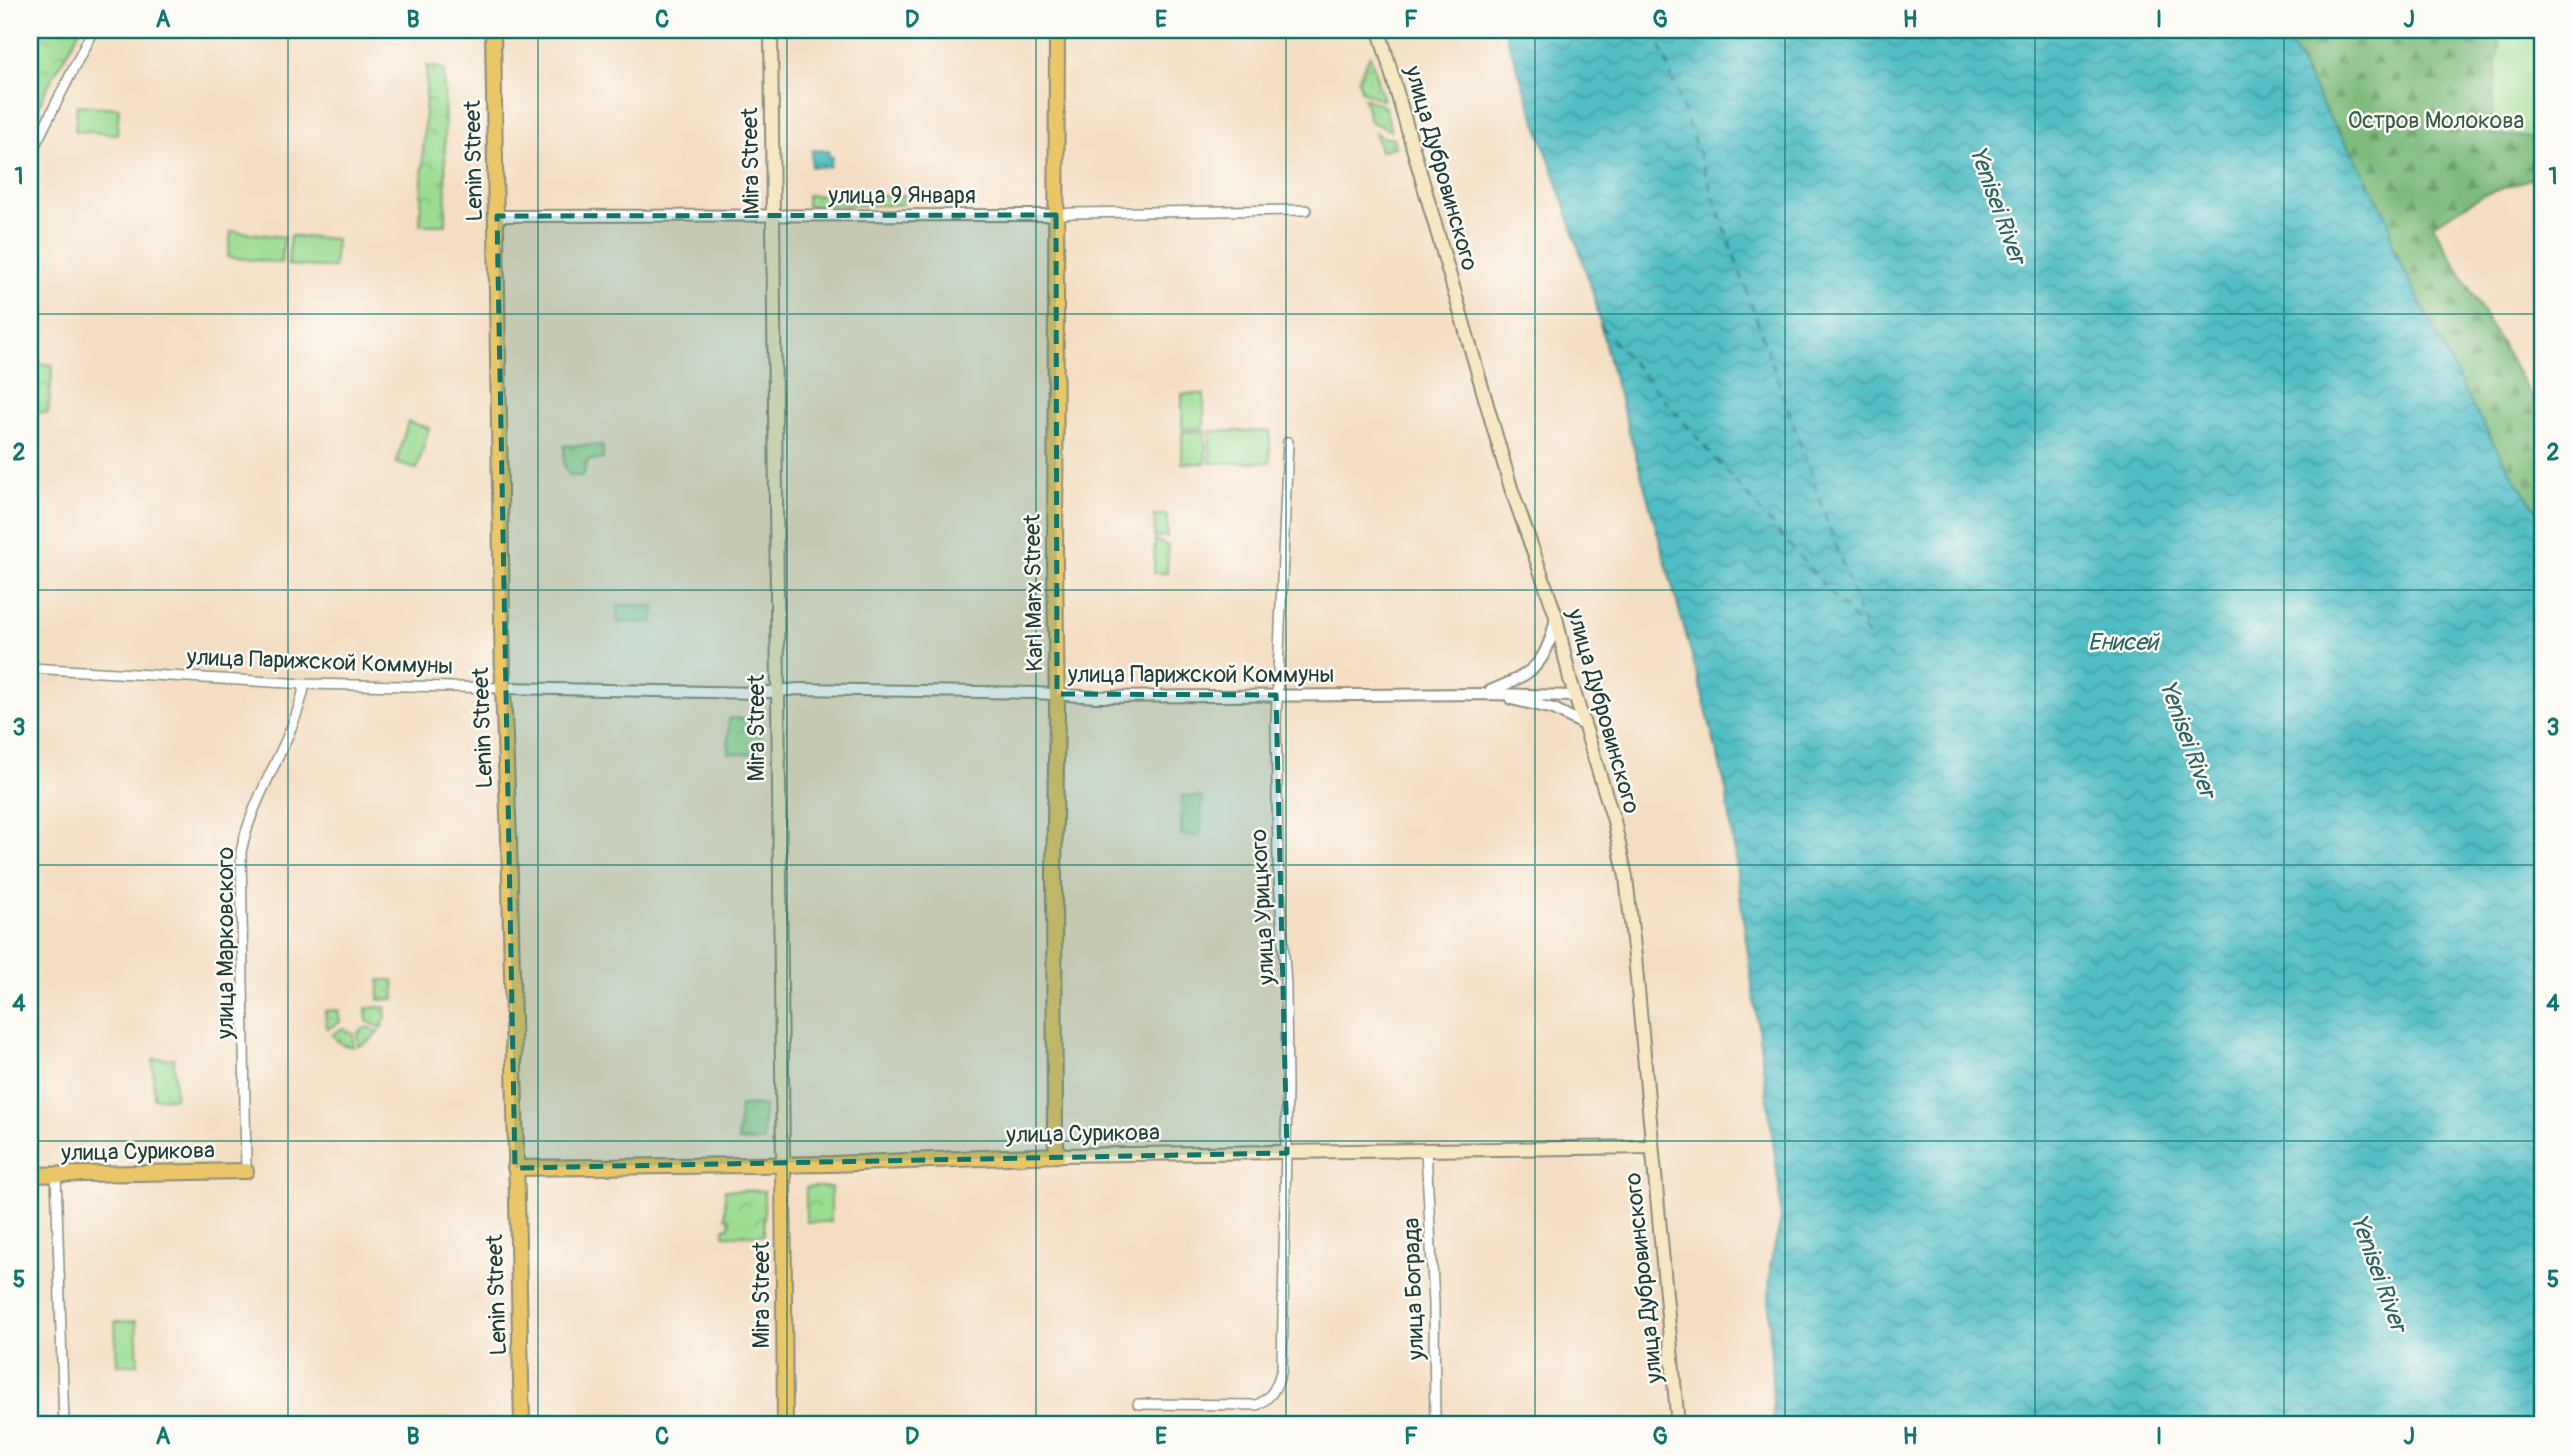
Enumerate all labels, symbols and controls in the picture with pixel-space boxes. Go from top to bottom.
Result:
text: A [156,5,171,34]
text: B [406,5,420,34]
text: C [655,5,669,34]
text: D [905,5,919,34]
text: E [1155,5,1167,34]
text: F [1404,5,1418,34]
text: G [1652,5,1668,34]
text: H [1903,5,1917,34]
text: I [2156,5,2162,34]
text: J [2403,5,2415,34]
street label: улица Дубровинского [1398,62,1485,274]
street label: Lenin Street [458,99,489,222]
park label: Остров Молокова [2348,106,2524,135]
street label: Mira Street [735,107,766,215]
water label: Yenisei River [1963,143,2033,271]
text: 1 [15,162,24,191]
text: 1 [2549,162,2558,191]
street label: улица 9 Января [827,181,976,210]
text: 2 [13,438,26,467]
text: 2 [2547,438,2560,467]
street label: Karl Marx Street [1018,513,1049,672]
street label: улица Дубровинского [1560,605,1647,817]
water label: Енисей [2088,628,2161,657]
street label: улица Парижской Коммуны [185,642,454,681]
street label: улица Парижской Коммуны [1067,660,1334,689]
street label: Lenin Street [466,666,499,789]
street label: Mira Street [742,674,771,781]
water label: Yenisei River [2153,677,2223,805]
text: 3 [13,713,25,742]
text: 3 [2547,713,2559,742]
street label: улица Урицкого [1244,828,1281,987]
street label: улица Марковского [211,847,240,1040]
text: 4 [12,989,26,1018]
text: 4 [2546,989,2560,1018]
street label: улица Сурикова [1005,1118,1160,1149]
street label: улица Сурикова [60,1136,215,1167]
street label: улица Дубровинского [1618,1171,1669,1386]
water label: Yenisei River [2344,1211,2414,1339]
street label: улица Бограда [1397,1217,1431,1362]
street label: Lenin Street [480,1233,513,1356]
street label: Mira Street [747,1241,776,1348]
text: 5 [13,1265,25,1294]
text: 5 [2547,1265,2559,1294]
text: A [156,1422,171,1451]
text: B [406,1422,420,1451]
text: C [655,1422,669,1451]
text: D [905,1422,919,1451]
text: E [1155,1422,1167,1451]
text: F [1404,1422,1418,1451]
text: G [1652,1422,1668,1451]
text: H [1903,1422,1917,1451]
text: I [2156,1422,2162,1451]
text: J [2403,1422,2415,1451]

